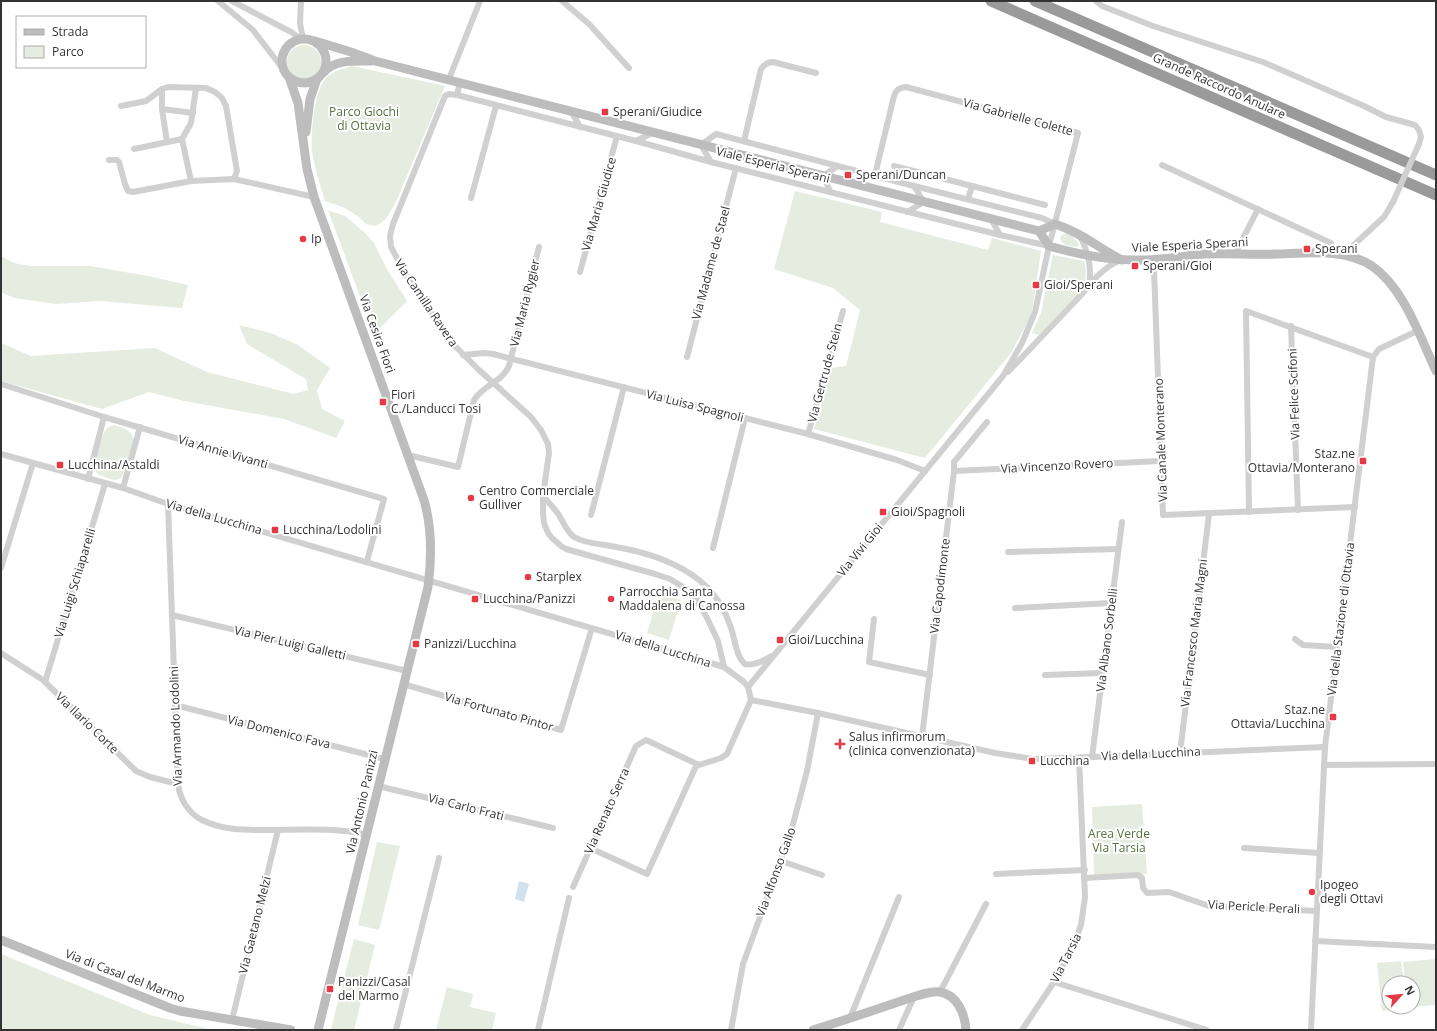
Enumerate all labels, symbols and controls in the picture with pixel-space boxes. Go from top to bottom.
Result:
legend [16,16,146,68]
text: Strada [52,23,88,40]
text: Parco [52,43,84,60]
street label: Grande Raccordo Anulare [1150,49,1289,123]
street label: Via Gabrielle Colette [961,94,1075,139]
park label: Parco Giochi di Ottavia [329,103,399,134]
place label: Sperani/Giudice [613,103,702,120]
marker: Sperani/Giudice [600,107,610,117]
street label: Viale Esperia Sperani [715,142,832,187]
street label: Via Maria Giudice [577,155,620,253]
place label: Sperani/Duncan [856,166,946,183]
marker: Sperani/Duncan [843,170,853,180]
street label: Via Madame de Stael [687,204,734,322]
place label: Ip [311,230,322,247]
street label: Viale Esperia Sperani [1131,233,1249,256]
marker: Ip [298,234,308,244]
place label: Sperani [1315,240,1358,257]
marker: Sperani [1302,244,1312,254]
street label: Via Camilla Ravera [391,255,462,350]
street label: Via Maria Rygier [505,257,544,348]
place label: Sperani/Gioi [1143,257,1212,274]
marker: Sperani/Gioi [1130,261,1140,271]
place label: Gioi/Sperani [1044,276,1113,293]
marker: Gioi/Sperani [1031,280,1041,290]
street label: Via Cesira Fiori [355,292,399,375]
street label: Via Gertrude Stein [803,321,846,424]
street label: Via Felice Scifoni [1283,348,1304,440]
street label: Via Canale Monterano [1150,378,1171,502]
street label: Via Luisa Spagnoli [645,385,746,426]
place label: Fiori C./Landucci Tosi [391,386,481,417]
marker: Fiori C./Landucci Tosi [378,397,388,407]
street label: Via Annie Vivanti [176,431,270,472]
place label: Staz.ne Ottavia/Monterano [1248,445,1355,476]
street label: Via Vincenzo Rovero [1000,454,1114,477]
place label: Lucchina/Astaldi [68,456,160,473]
marker: Staz.ne Ottavia/Monterano [1358,456,1368,466]
marker: Lucchina/Astaldi [55,460,65,470]
place label: Centro Commerciale Gulliver [479,482,594,513]
marker: Centro Commerciale Gulliver [466,493,476,503]
street label: Via della Lucchina [164,495,264,538]
place label: Gioi/Spagnoli [891,503,965,520]
marker: Gioi/Spagnoli [878,507,888,517]
street label: Via Vivi Gioi [833,519,886,580]
place label: Lucchina/Lodolini [283,521,381,538]
marker: Lucchina/Lodolini [270,525,280,535]
street label: Via Luigi Schiaparelli [50,526,99,640]
street label: Via Capodimonte [925,537,954,635]
street label: Via della Stazione di Ottavia [1323,541,1358,697]
street label: Via Francesco Maria Magni [1176,558,1211,708]
place label: Starplex [536,568,583,585]
marker: Starplex [523,572,533,582]
place label: Parrocchia Santa Maddalena di Canossa [619,583,745,614]
street label: Via Albano Sorbelli [1092,587,1121,693]
place label: Lucchina/Panizzi [483,590,576,607]
marker: Lucchina/Panizzi [470,594,480,604]
marker: Parrocchia Santa Maddalena di Canossa [606,594,616,604]
street label: Via Pier Luigi Galletti [233,621,348,664]
street label: Via della Lucchina [613,626,713,671]
place label: Gioi/Lucchina [788,631,864,648]
place label: Panizzi/Lucchina [424,635,517,652]
marker: Gioi/Lucchina [775,635,785,645]
marker: Panizzi/Lucchina [411,639,421,649]
street label: Via Armando Lodolini [165,666,186,786]
street label: Via Ilario Corte [52,688,123,757]
street label: Via Fortunato Pintor [443,688,556,735]
place label: Staz.ne Ottavia/Lucchina [1231,701,1325,732]
street label: Via Domenico Fava [226,710,332,753]
marker: Staz.ne Ottavia/Lucchina [1328,712,1338,722]
place label: Salus infirmorum (clinica convenzionata) [849,728,976,759]
marker: Salus infirmorum (clinica convenzionata) [834,738,846,750]
street label: Via della Lucchina [1101,742,1201,765]
street label: Via Antonio Panizzi [341,748,382,855]
place label: Lucchina [1040,752,1090,769]
marker: Lucchina [1027,756,1037,766]
street label: Via Renato Serra [580,765,633,857]
street label: Via Carlo Frati [426,789,506,824]
street label: Via Alfonso Gallo [751,825,800,919]
park label: Area Verde Via Tarsia [1088,825,1150,856]
street label: Via Gaetano Melzi [234,874,275,975]
place label: Ipogeo degli Ottavi [1320,876,1383,907]
marker: Ipogeo degli Ottavi [1307,887,1317,897]
street label: Via Pericle Perali [1208,896,1300,917]
street label: Via Tarsia [1046,930,1085,986]
street label: Via di Casal del Marmo [63,945,188,1006]
place label: Panizzi/Casal del Marmo [338,973,411,1004]
north arrow [1381,975,1421,1015]
text: N [1402,983,1419,998]
marker: Panizzi/Casal del Marmo [325,984,335,994]

